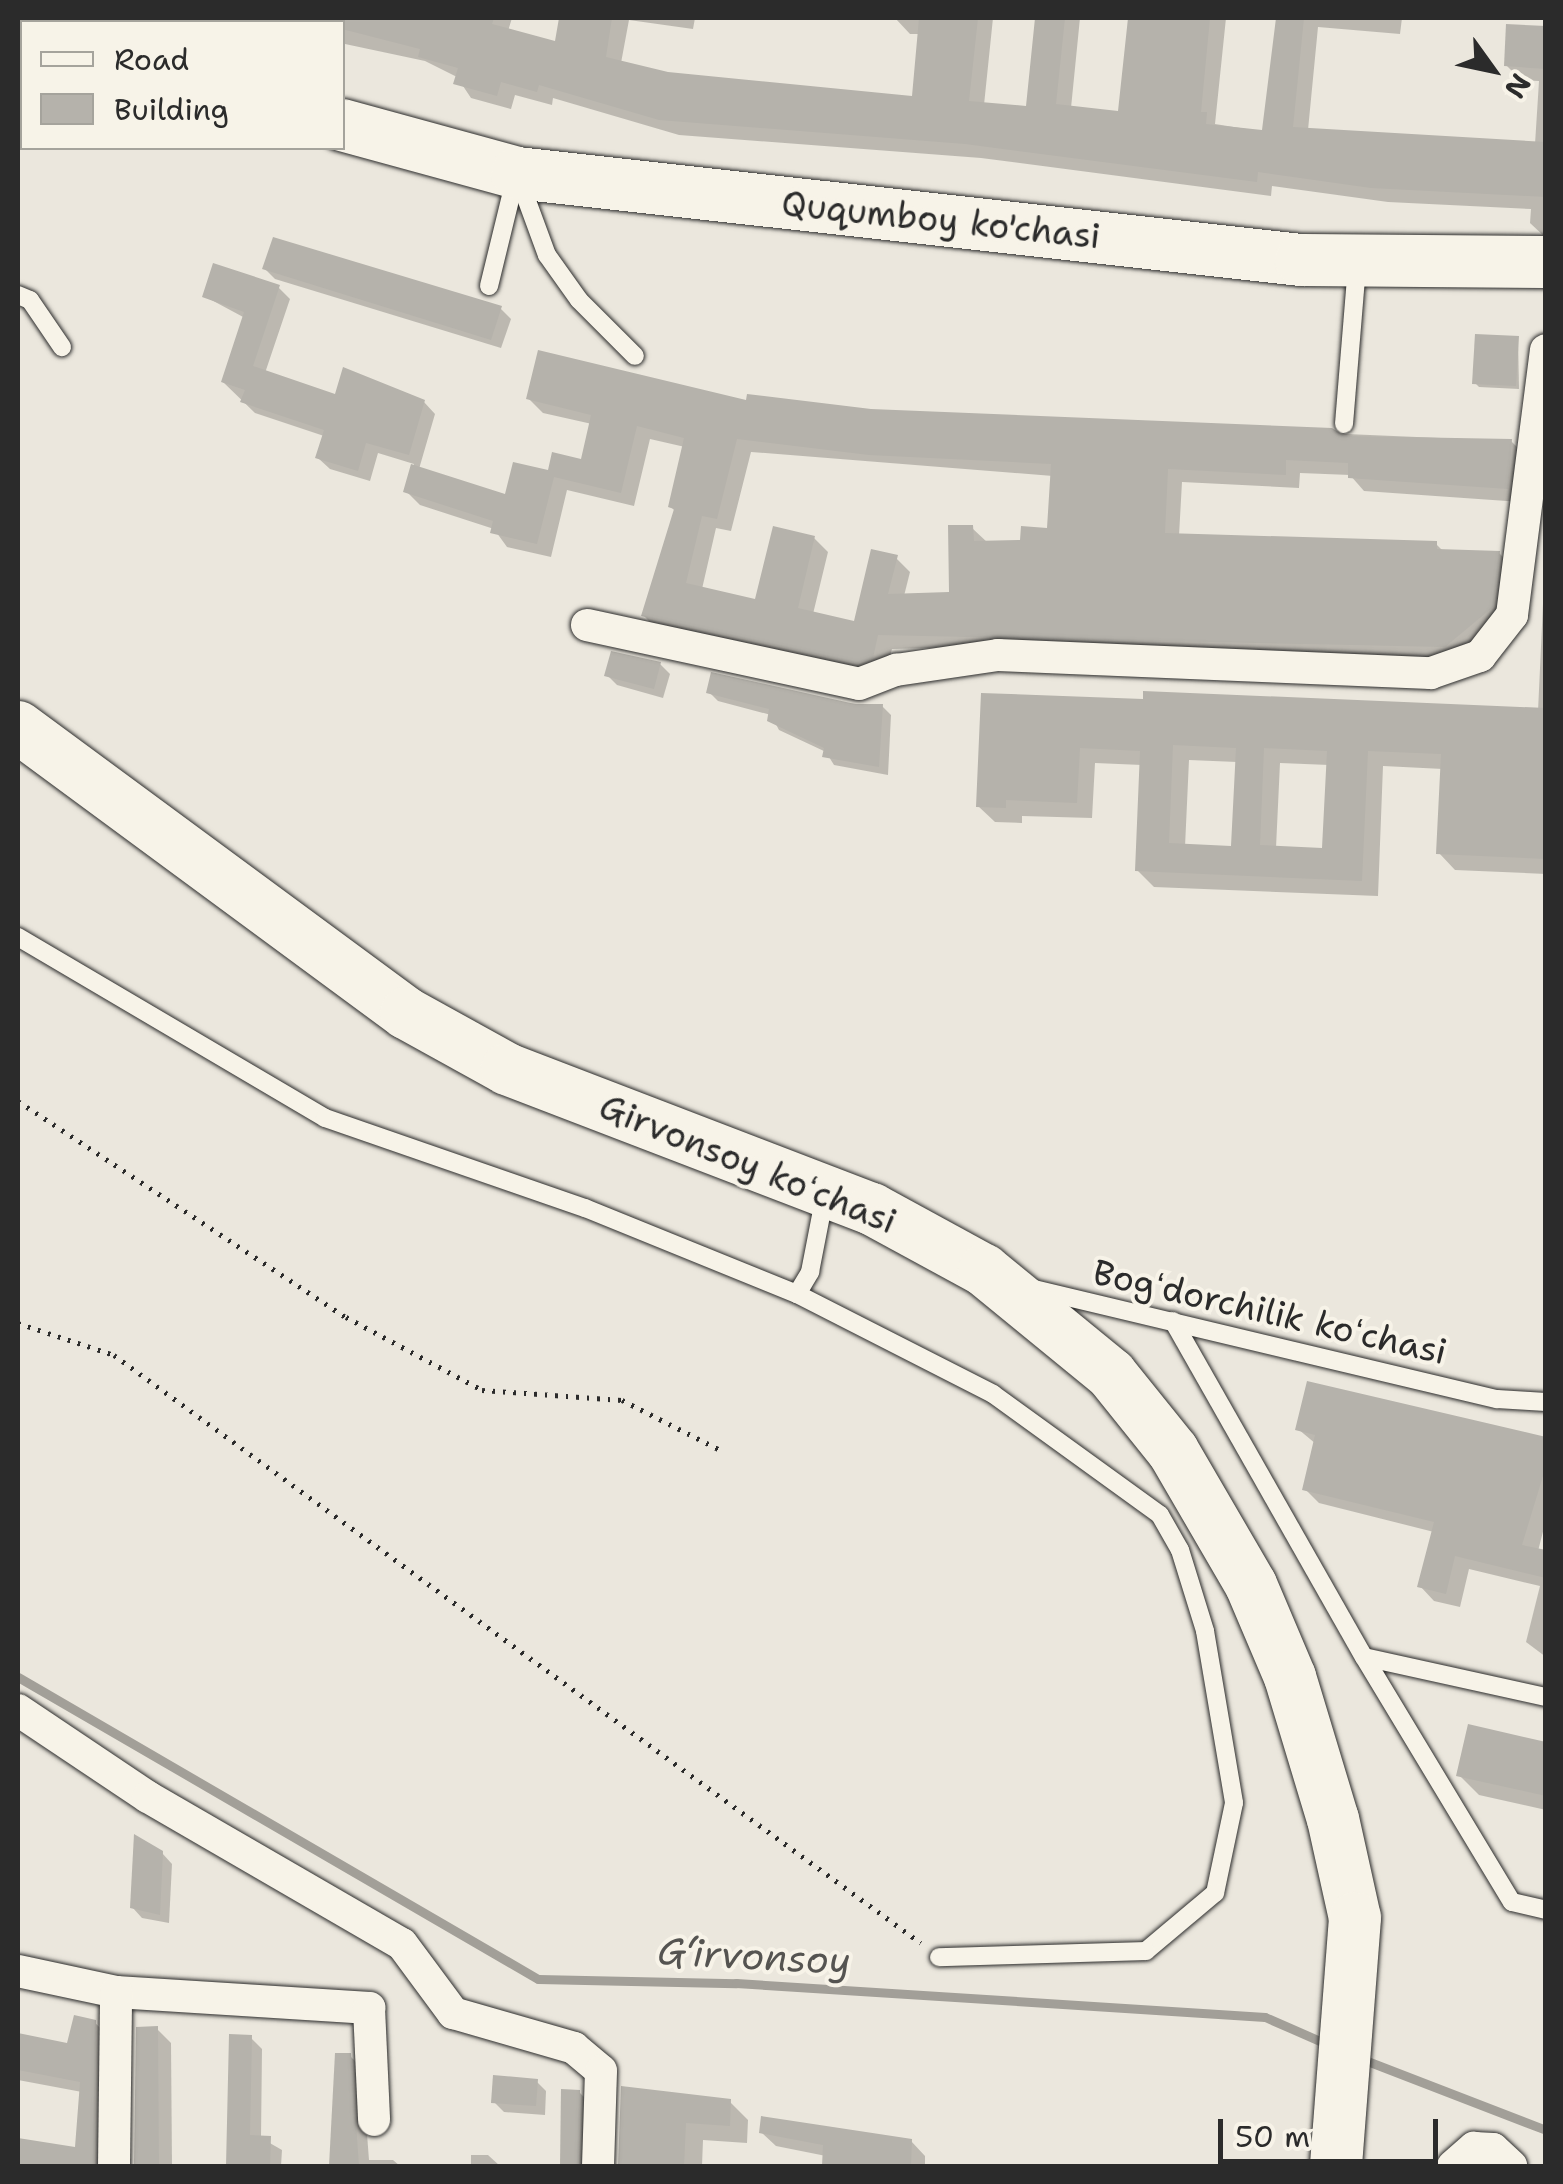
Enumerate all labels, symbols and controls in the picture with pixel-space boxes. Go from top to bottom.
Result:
legend [20,20,345,150]
north arrow [1443,20,1543,120]
text: Road [114,39,189,80]
text: N [1496,67,1540,106]
text: Building [114,89,229,130]
street label: Ququmboy ko'chasi [779,182,1103,258]
street label: Girvonsoy koʻchasi [593,1085,903,1243]
street label: Bogʻdorchilik koʻchasi [1089,1251,1451,1373]
water label: G‘irvonsoy [656,1928,852,1984]
scale bar [1223,2099,1443,2161]
text: 50 m [1235,2116,1310,2157]

